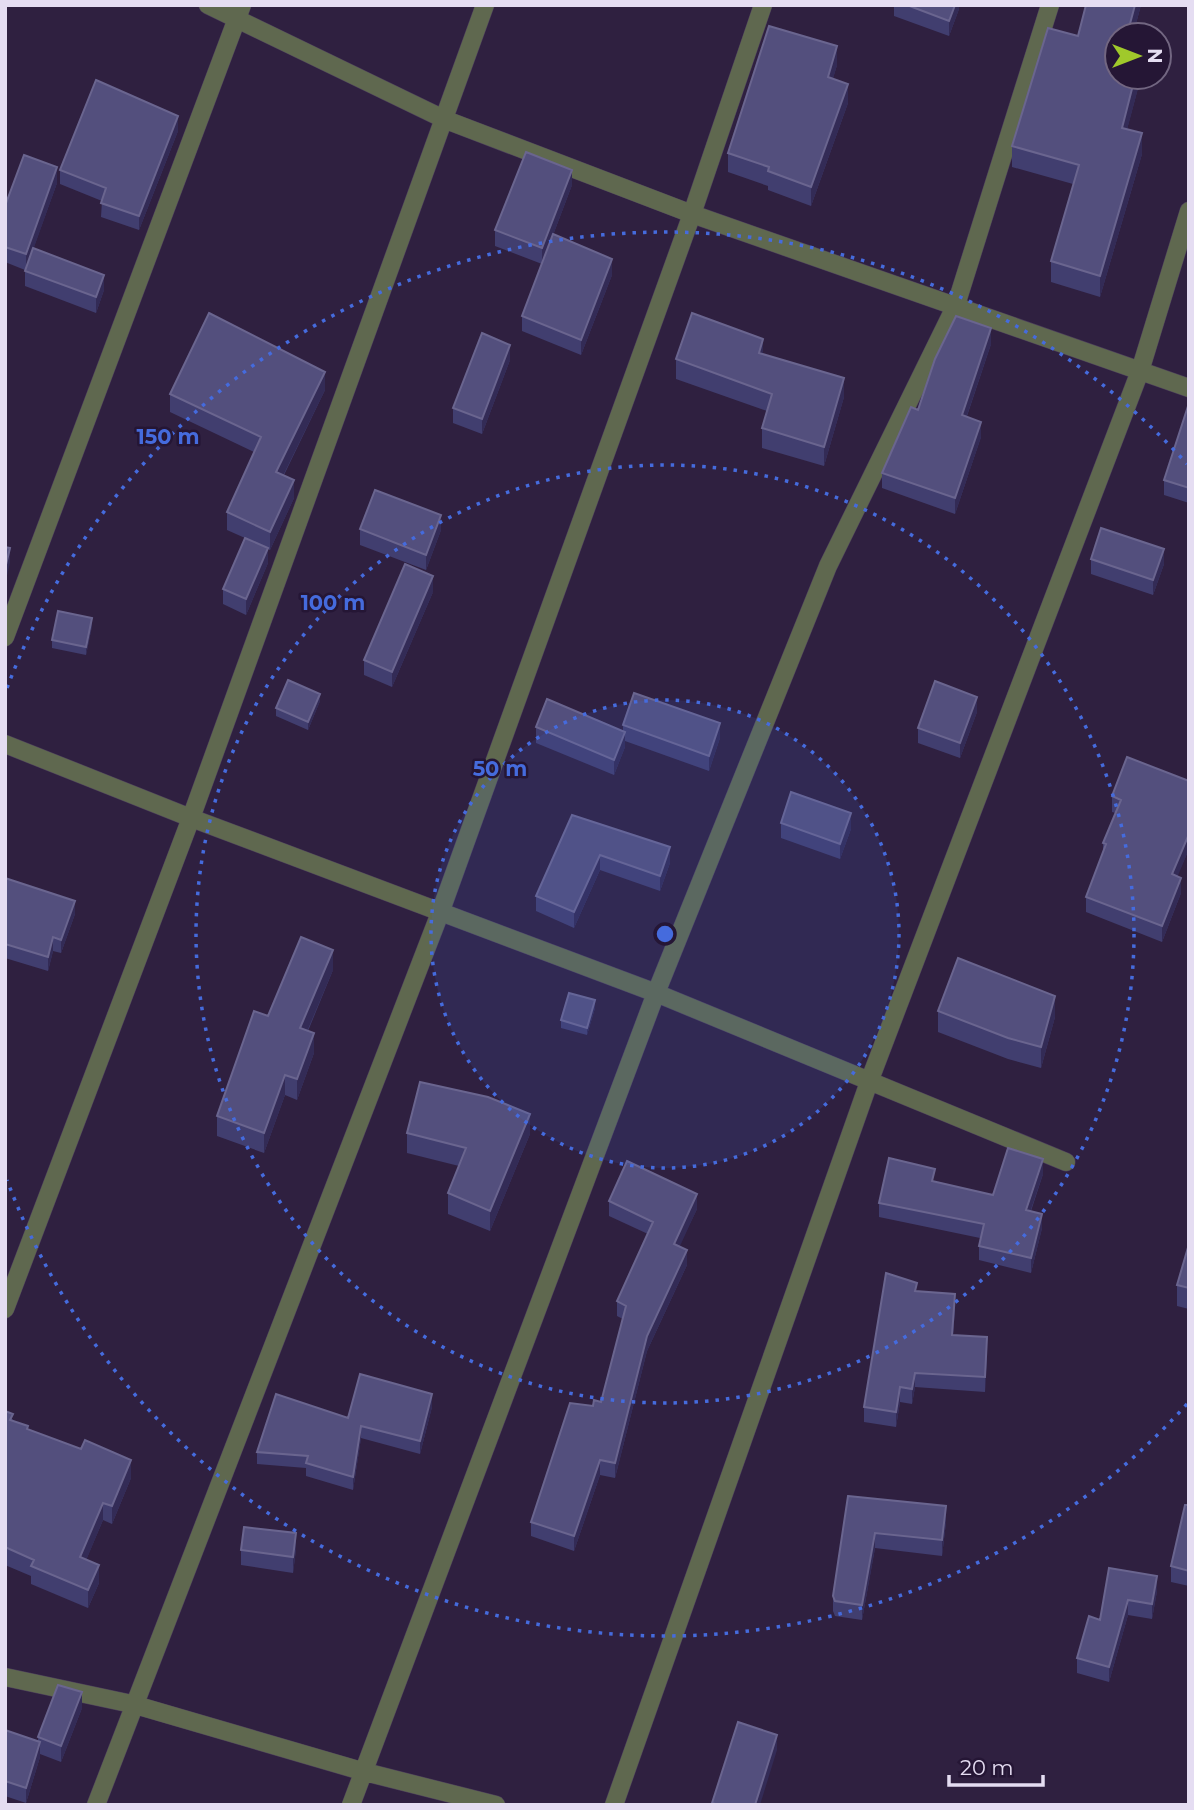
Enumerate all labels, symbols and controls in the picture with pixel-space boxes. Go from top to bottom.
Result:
north arrow [1103,21,1173,91]
text: N [1143,48,1166,64]
text: 150 m [137,424,199,449]
text: 100 m [301,590,365,615]
text: 50 m [473,756,527,781]
centre of rings [653,922,677,946]
scale bar [949,1744,1044,1788]
text: 20 m [960,1755,1014,1780]

